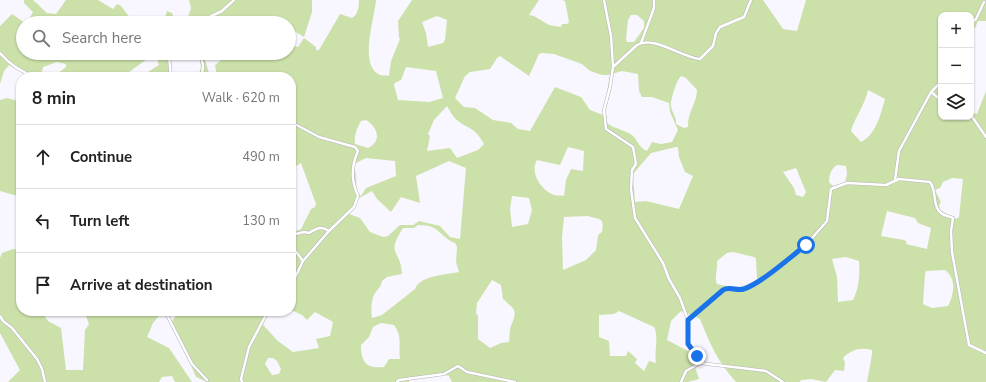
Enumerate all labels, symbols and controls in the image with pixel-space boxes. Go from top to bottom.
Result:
map controls [938,12,974,120]
button: + [938,12,974,48]
search box [16,16,296,60]
icon: search [30,27,52,49]
text: Search here [62,28,142,48]
button: − [938,48,974,84]
button: layers [938,84,974,120]
text: 8 min [32,87,76,110]
text: Walk · 620 m [202,89,280,107]
icon: ahead [32,146,54,168]
text: Continue [70,147,132,167]
text: 490 m [242,148,280,166]
icon: left [32,210,54,232]
text: Turn left [70,211,129,231]
text: 130 m [242,212,280,230]
route start [797,236,815,254]
icon: arrive [32,274,54,296]
text: Arrive at destination [70,275,213,295]
route end [688,347,706,365]

